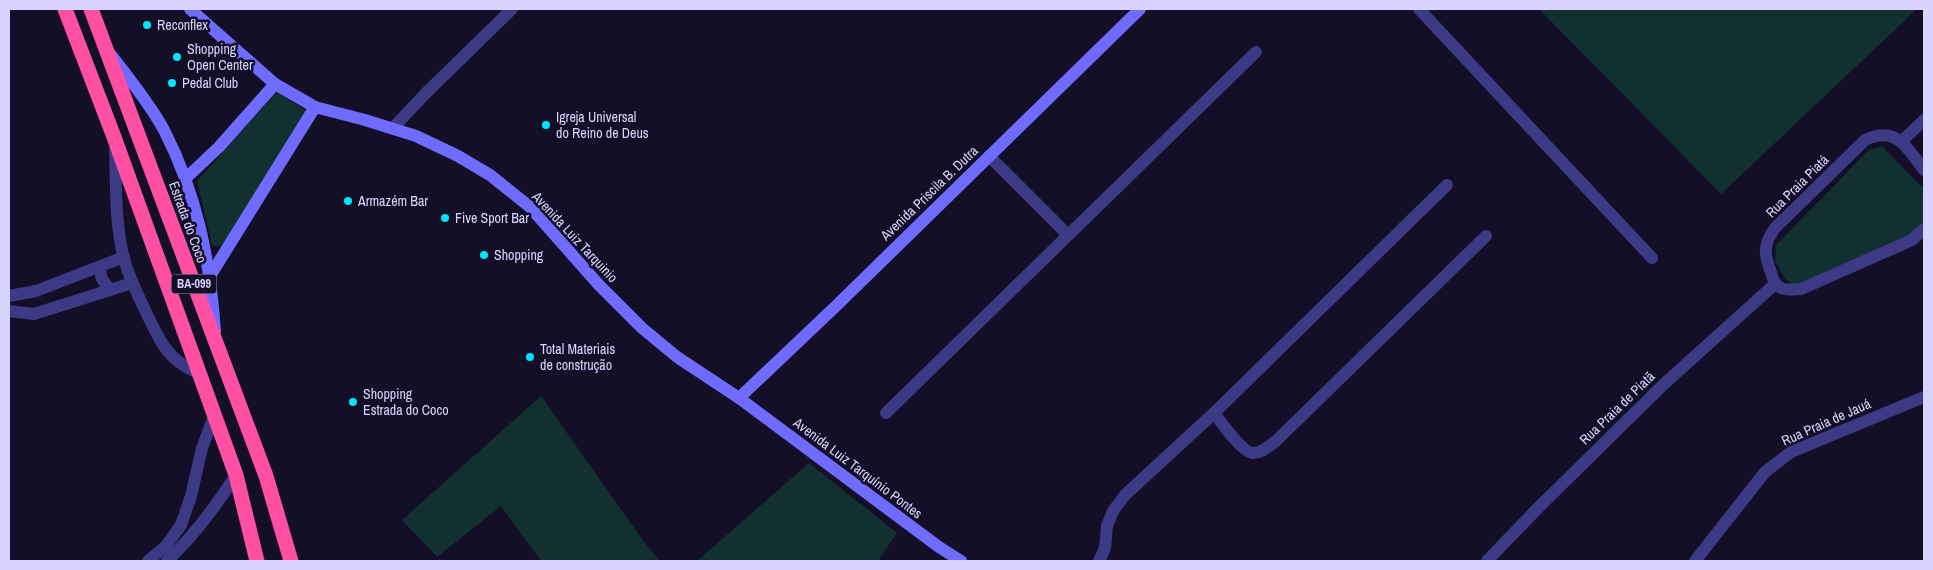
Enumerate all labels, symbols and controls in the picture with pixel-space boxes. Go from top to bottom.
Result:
place label: Reconflex [157,16,208,34]
marker: Reconflex [141,19,153,31]
place label: Shopping Open Center [187,40,253,74]
marker: Shopping Open Center [171,51,183,63]
place label: Pedal Club [182,74,238,92]
marker: Pedal Club [166,77,178,89]
place label: Igreja Universal do Reino de Deus [556,108,649,142]
marker: Igreja Universal do Reino de Deus [540,119,552,131]
street label: Avenida Priscila B. Dutra [876,141,982,245]
street label: Rua Praia Piatá [1762,150,1833,221]
street label: Estrada do Coco [165,179,211,265]
street label: Avenida Luiz Tarquinio [528,187,622,286]
place label: Armazém Bar [357,192,428,210]
marker: Armazém Bar [342,195,354,207]
place label: Five Sport Bar [455,209,529,227]
marker: Five Sport Bar [439,212,451,224]
place label: Shopping [494,246,544,264]
marker: Shopping [478,249,490,261]
road number: BA-099 [172,274,216,294]
place label: Total Materiais de construção [540,340,616,374]
marker: Total Materiais de construção [524,351,536,363]
street label: Rua Praia de Piatã [1576,367,1659,448]
place label: Shopping Estrada do Coco [363,385,449,419]
street label: Rua Praia de Jauá [1779,394,1874,450]
marker: Shopping Estrada do Coco [347,396,359,408]
street label: Avenida Luiz Tarquínio Pontes [789,413,926,523]

